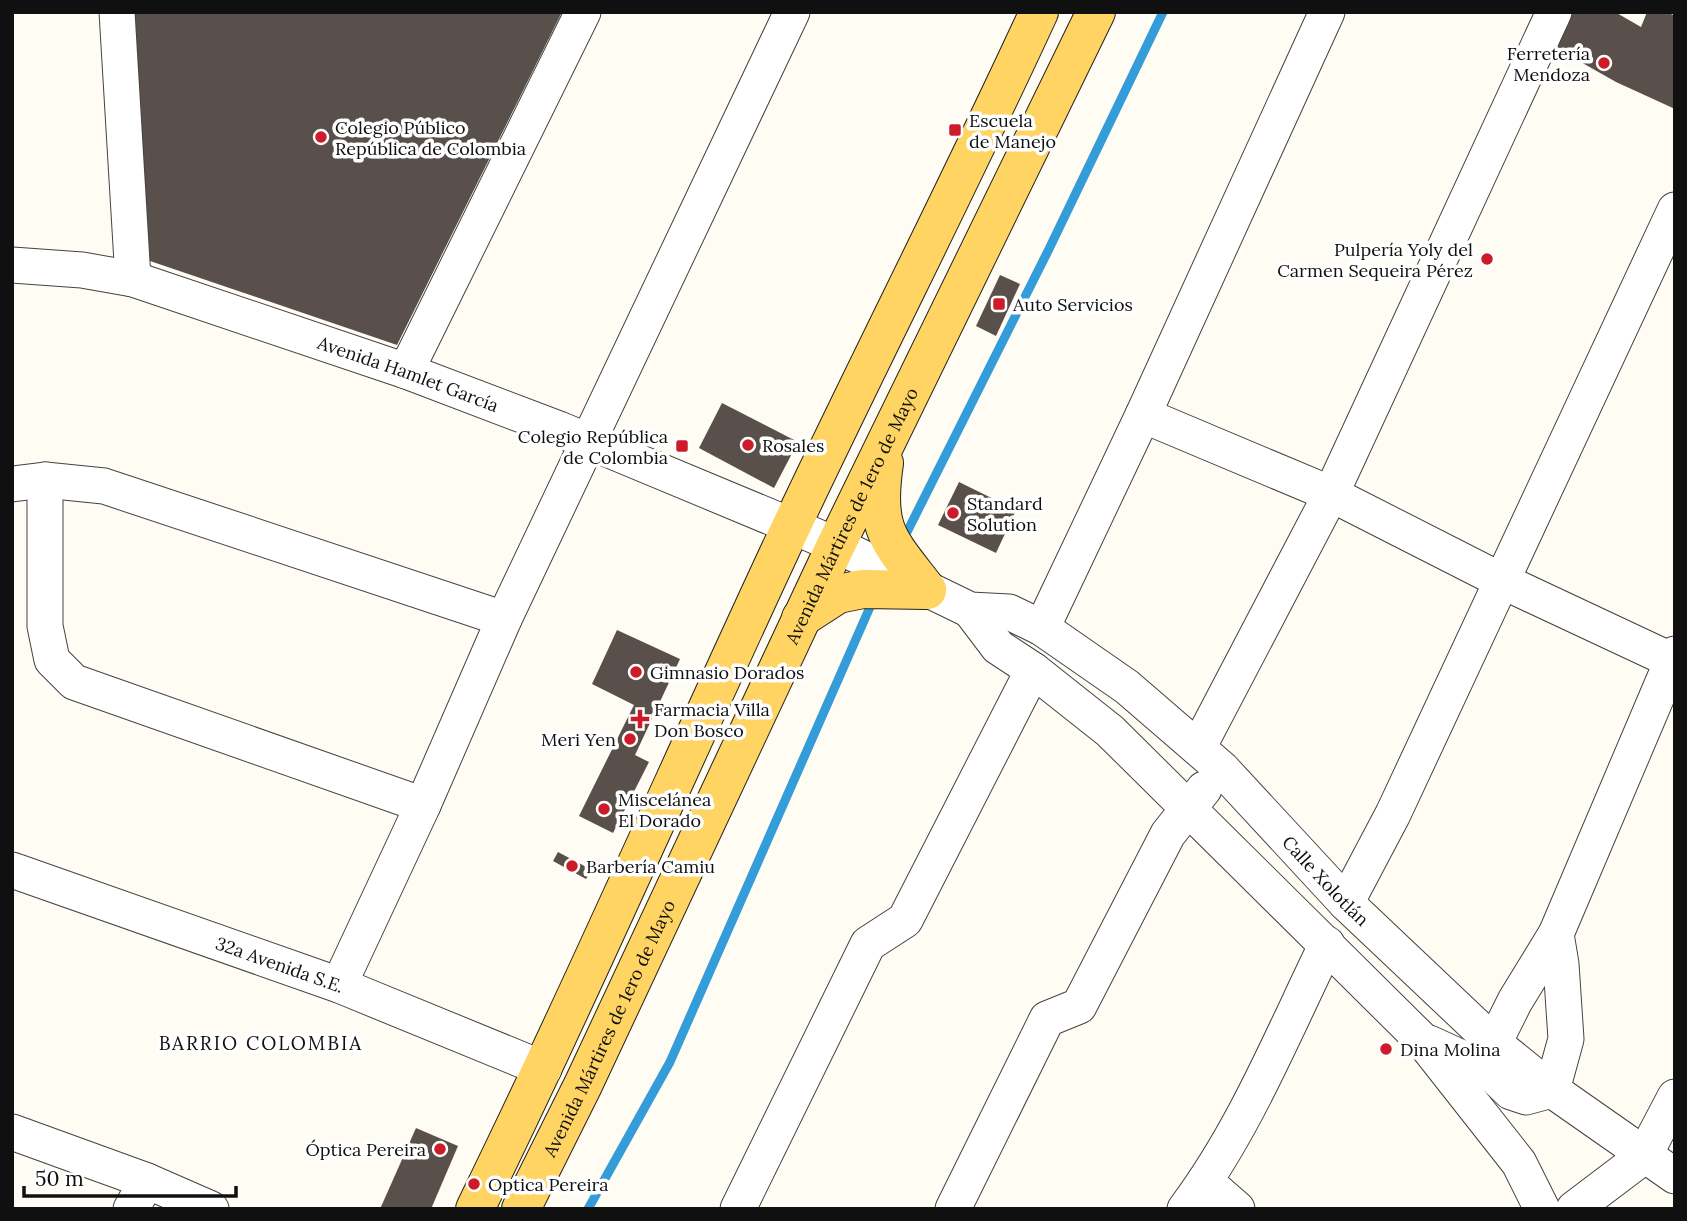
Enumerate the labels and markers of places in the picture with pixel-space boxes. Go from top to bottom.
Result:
place label: Ferretería Mendoza [1507,42,1590,86]
marker: Ferretería Mendoza [1596,55,1612,71]
place label: Escuela de Manejo [969,109,1056,153]
place label: Colegio Público República de Colombia [335,116,526,160]
marker: Escuela de Manejo [947,122,963,138]
marker: Colegio Público República de Colombia [313,129,329,145]
place label: Pulpería Yoly del Carmen Sequeira Pérez [1277,238,1473,282]
marker: Pulpería Yoly del Carmen Sequeira Pérez [1479,251,1495,267]
place label: Auto Servicios [1012,293,1133,316]
marker: Auto Servicios [991,296,1007,312]
place label: Colegio República de Colombia [518,425,668,469]
place label: Rosales [762,434,824,457]
marker: Rosales [740,437,756,453]
marker: Colegio República de Colombia [674,438,690,454]
place label: Standard Solution [967,492,1043,536]
marker: Standard Solution [945,505,961,521]
place label: Gimnasio Dorados [650,661,804,684]
marker: Gimnasio Dorados [628,664,644,680]
place label: Farmacia Villa Don Bosco [654,698,770,742]
marker: Farmacia Villa Don Bosco [632,711,648,727]
place label: Meri Yen [541,728,616,751]
marker: Meri Yen [622,731,638,747]
place label: Miscelánea El Dorado [618,788,711,832]
marker: Miscelánea El Dorado [596,801,612,817]
place label: Barbería Camiu [586,855,715,878]
marker: Barbería Camiu [564,858,580,874]
place label: Dina Molina [1400,1038,1501,1061]
marker: Dina Molina [1378,1041,1394,1057]
place label: Óptica Pereira [305,1138,426,1161]
marker: Óptica Pereira [432,1141,448,1157]
place label: Optica Pereira [488,1173,609,1196]
marker: Optica Pereira [466,1176,482,1192]

